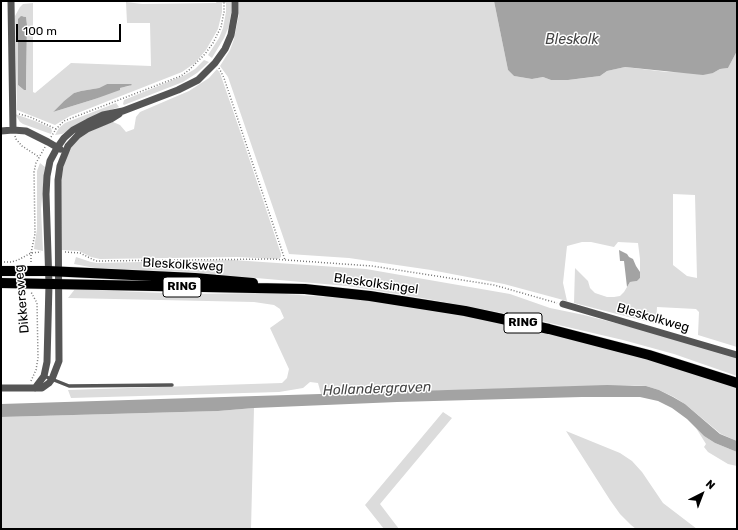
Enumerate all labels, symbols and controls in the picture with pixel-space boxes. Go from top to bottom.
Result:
scale bar [18,16,123,42]
text: 100 m [23,24,57,38]
water label: Bleskolk [545,32,599,48]
street label: Bleskolksweg [142,255,224,275]
street label: Dikkersweg [11,264,33,334]
street label: Bleskolksingel [333,270,419,298]
road number: RING [163,277,201,297]
street label: Bleskolkweg [615,300,691,336]
road number: RING [504,313,542,333]
water label: Hollandergraven [322,379,432,399]
north arrow [682,474,722,514]
text: N [703,477,718,492]

